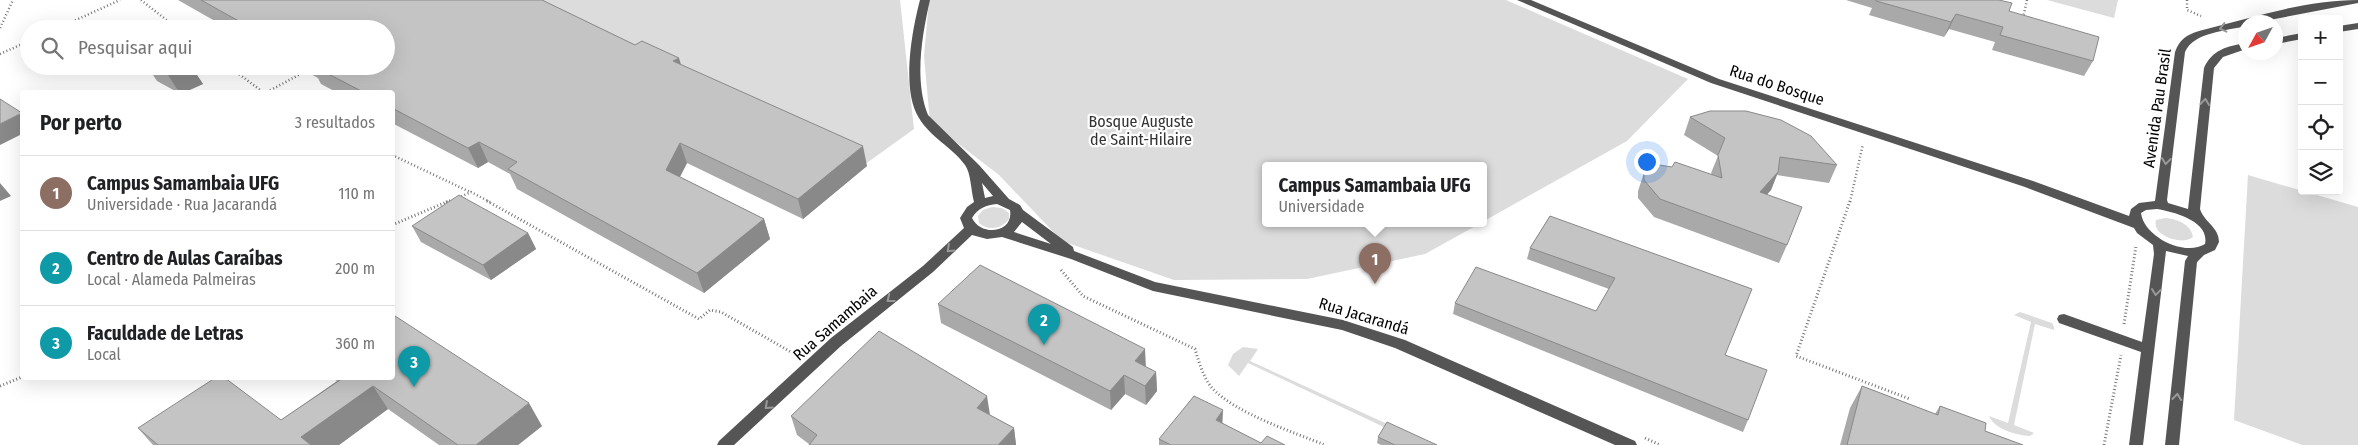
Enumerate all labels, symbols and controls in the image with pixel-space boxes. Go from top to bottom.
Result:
north arrow [2238,15,2283,60]
map controls [2298,15,2343,195]
button: + [2298,15,2343,60]
search box [20,20,395,75]
one-way arrow [2218,22,2227,33]
icon: search [38,34,66,62]
text: Pesquisar aqui [78,36,192,59]
street label: Avenida Pau Brasil [2139,47,2175,169]
button: − [2298,60,2343,105]
street label: Rua do Bosque [1727,61,1827,109]
one-way arrow [2199,97,2210,105]
button: locate [2298,105,2343,150]
text: Por perto [40,110,122,136]
park label: Bosque Auguste de Saint-Hilaire [1089,112,1194,149]
text: 3 resultados [295,113,375,132]
your location [1634,149,1660,175]
button: layers [2298,150,2343,195]
one-way arrow [2161,158,2172,166]
popup [1262,162,1487,227]
text: Campus Samambaia UFG [87,172,279,195]
text: Campus Samambaia UFG [1278,174,1471,197]
text: 1 [53,184,59,203]
text: 110 m [338,184,375,203]
text: Universidade · Rua Jacarandá [87,195,277,214]
text: Universidade [1278,197,1364,216]
one-way arrow [946,243,955,252]
pin: 1 [1359,243,1391,284]
text: Centro de Aulas Caraíbas [87,247,282,270]
text: 2 [52,259,60,278]
text: 200 m [335,259,375,278]
text: Local · Alameda Palmeiras [87,270,256,289]
street label: Rua Samambaia [789,281,881,365]
one-way arrow [2151,287,2161,296]
street label: Rua Jacarandá [1317,293,1411,339]
one-way arrow [887,294,896,302]
pin: 2 [1028,304,1060,345]
text: Faculdade de Letras [87,322,243,345]
text: 3 [52,334,60,353]
text: 360 m [335,334,375,353]
text: Local [87,345,121,364]
pin: 3 [398,346,430,387]
one-way arrow [2171,392,2182,400]
one-way arrow [764,400,773,409]

